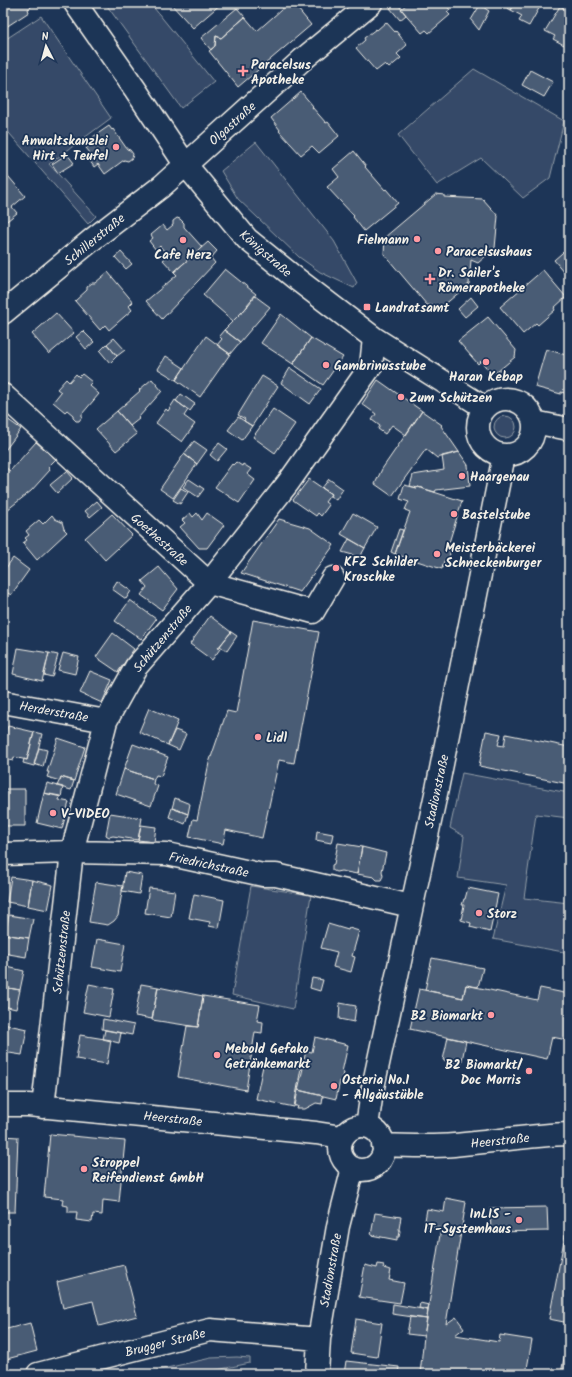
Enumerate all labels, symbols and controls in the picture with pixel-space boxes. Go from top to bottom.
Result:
north arrow [26,26,66,66]
text: N [41,28,50,46]
place label: Paracelsus Apotheke [251,55,311,91]
marker: Paracelsus Apotheke [238,66,248,76]
street label: Olgastraße [204,97,262,151]
place label: Anwaltskanzlei Hirt + Teufel [22,131,109,167]
marker: Anwaltskanzlei Hirt + Teufel [111,142,121,152]
street label: Schillerstraße [60,209,130,272]
street label: Königstraße [234,225,296,283]
place label: Fielmann [357,230,409,251]
marker: Fielmann [412,234,422,244]
marker: Cafe Herz [178,235,188,245]
place label: Paracelsushaus [446,242,532,263]
place label: Cafe Herz [154,245,212,266]
marker: Paracelsushaus [433,246,443,256]
place label: Dr. Sailer's Römerapotheke [438,263,526,299]
marker: Dr. Sailer's Römerapotheke [425,274,435,284]
place label: Landratsamt [375,298,449,319]
marker: Landratsamt [362,302,372,312]
place label: Gambrinusstube [334,356,427,377]
marker: Haran Kebap [481,357,491,367]
marker: Gambrinusstube [321,360,331,370]
place label: Haran Kebap [449,367,523,388]
place label: Zum Schützen [409,388,492,409]
marker: Zum Schützen [396,392,406,402]
place label: Haargenau [470,467,530,488]
marker: Haargenau [457,471,467,481]
place label: Bastelstube [462,505,531,526]
street label: Goethestraße [125,508,193,572]
marker: Bastelstube [449,509,459,519]
place label: Meisterbäckerei Schneckenburger [445,538,543,574]
marker: Meisterbäckerei Schneckenburger [432,549,442,559]
place label: KFZ Schilder Kroschke [344,552,419,588]
marker: KFZ Schilder Kroschke [331,563,341,573]
street label: Schützenstraße [128,600,198,678]
street label: Herderstraße [17,696,90,729]
place label: Lidl [266,728,287,749]
marker: Lidl [253,732,263,742]
street label: Stadionstraße [419,752,456,830]
place label: V-VIDEO [61,804,110,825]
marker: V-VIDEO [48,808,58,818]
street label: Friedrichstraße [167,847,251,884]
place label: Storz [487,904,517,925]
marker: Storz [474,908,484,918]
street label: Schützenstraße [48,909,77,995]
place label: B2 Biomarkt [411,1006,483,1027]
marker: B2 Biomarkt [486,1010,496,1020]
place label: Mebold Gefako Getränkemarkt [225,1039,311,1075]
marker: Mebold Gefako Getränkemarkt [212,1050,222,1060]
place label: B2 Biomarkt/ Doc Morris [445,1055,523,1091]
marker: B2 Biomarkt/ Doc Morris [524,1066,534,1076]
place label: Osteria No.1 - Allgäustüble [342,1070,424,1106]
marker: Osteria No.1 - Allgäustüble [329,1081,339,1091]
street label: Heerstraße [142,1106,203,1133]
street label: Heerstraße [470,1128,531,1155]
place label: Stroppel Reifendienst GmbH [92,1153,204,1189]
marker: Stroppel Reifendienst GmbH [79,1164,89,1174]
place label: InLIS - IT-Systemhaus [424,1204,511,1240]
marker: InLIS - IT-Systemhaus [514,1215,524,1225]
street label: Stadionstraße [315,1231,348,1309]
street label: Brugger Straße [123,1323,208,1364]

